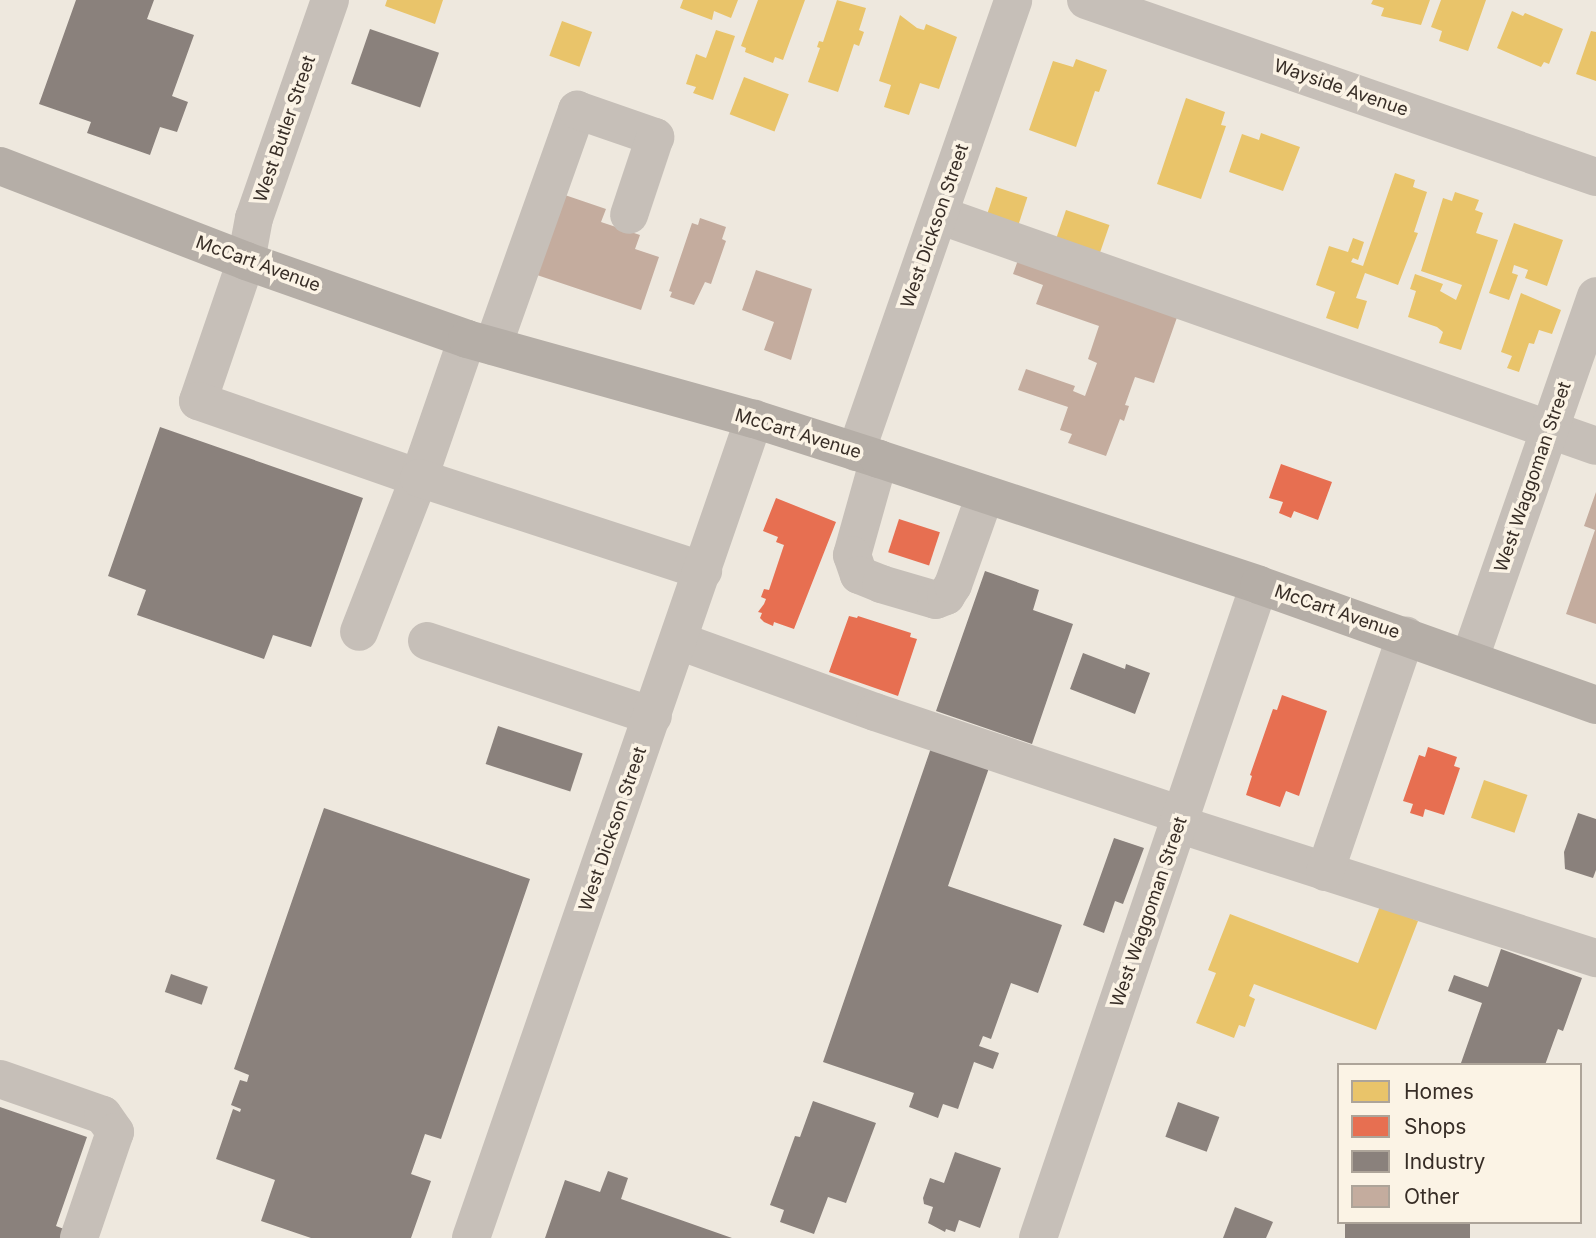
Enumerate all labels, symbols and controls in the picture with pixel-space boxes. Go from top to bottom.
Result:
street label: West Butler Street [250,53,320,205]
street label: Wayside Avenue [1271,55,1411,121]
street label: West Dickson Street [897,141,973,311]
street label: McCart Avenue [193,231,323,297]
street label: West Waggoman Street [1490,379,1576,575]
street label: McCart Avenue [732,405,864,463]
street label: McCart Avenue [1272,580,1402,644]
street label: West Dickson Street [575,744,651,914]
street label: West Waggoman Street [1106,814,1192,1010]
legend [1337,1063,1582,1224]
text: Homes [1404,1079,1474,1104]
text: Shops [1404,1114,1466,1139]
text: Industry [1404,1149,1485,1174]
text: Other [1404,1184,1460,1209]

